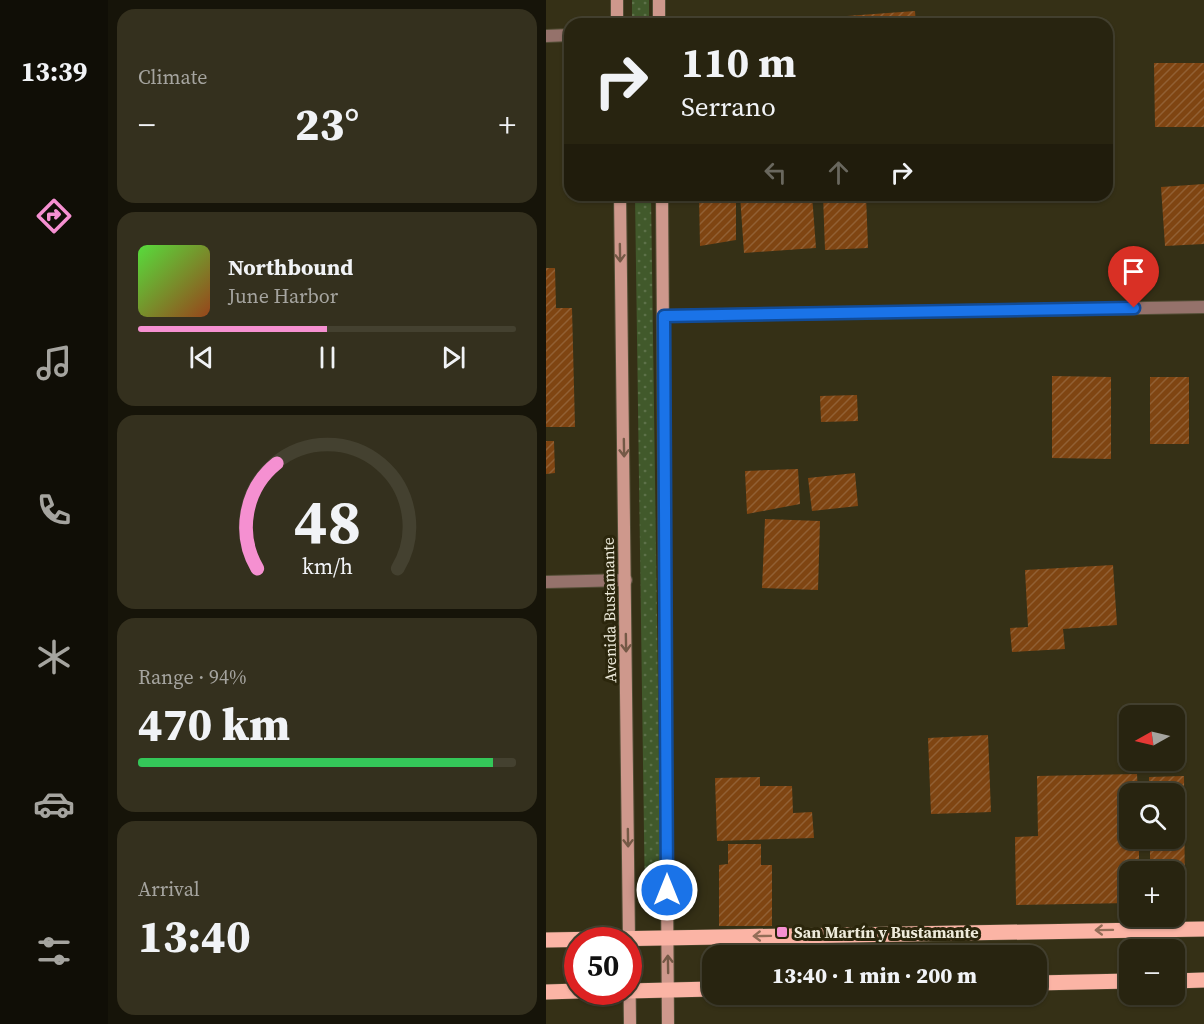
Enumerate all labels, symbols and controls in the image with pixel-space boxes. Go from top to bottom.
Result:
text: 110 m [681,33,796,91]
icon: right [582,42,660,120]
text: 13:39 [21,53,87,90]
text: Climate [138,63,207,91]
text: Serrano [681,88,776,125]
text: 23° [295,93,359,155]
text: − [138,102,156,147]
text: + [498,102,516,147]
icon: left [759,156,792,189]
icon: ahead [822,156,855,189]
icon: right [885,156,918,189]
icon: directions [33,195,75,237]
one-way arrow [615,243,626,263]
pin [1108,246,1159,308]
text: Northbound [228,252,353,282]
icon: arrive [1117,255,1150,288]
text: June Harbor [228,282,338,310]
icon: previous [185,341,218,374]
icon: pause [311,341,344,374]
icon: next [437,341,470,374]
icon: music [33,342,75,384]
one-way arrow [618,438,629,458]
text: 48 [293,478,361,564]
icon: phone [33,489,75,531]
street label: Avenida Bustamante [597,537,621,683]
text: km/h [301,552,353,581]
one-way arrow [620,633,632,653]
icon: climate [33,636,75,678]
text: Range · 94% [138,663,247,691]
text: 470 km [138,693,290,755]
north arrow [1119,705,1185,771]
map controls [1119,705,1185,1005]
icon: car [33,783,75,825]
button: search [1119,783,1185,849]
one-way arrow [622,828,634,848]
position arrow [635,858,699,922]
button: + [1119,861,1185,927]
text: Arrival [138,875,200,903]
text: 13:40 [138,905,251,967]
place label: San Martín y Bustamante [794,921,979,943]
marker: San Martín y Bustamante [775,925,789,939]
one-way arrow [1094,925,1114,936]
speed limit sign: 50 [564,927,642,1005]
icon: filters [33,930,75,972]
one-way arrow [752,931,772,942]
button: − [1119,939,1185,1005]
one-way arrow [662,954,673,974]
text: 13:40 · 1 min · 200 m [772,960,977,990]

